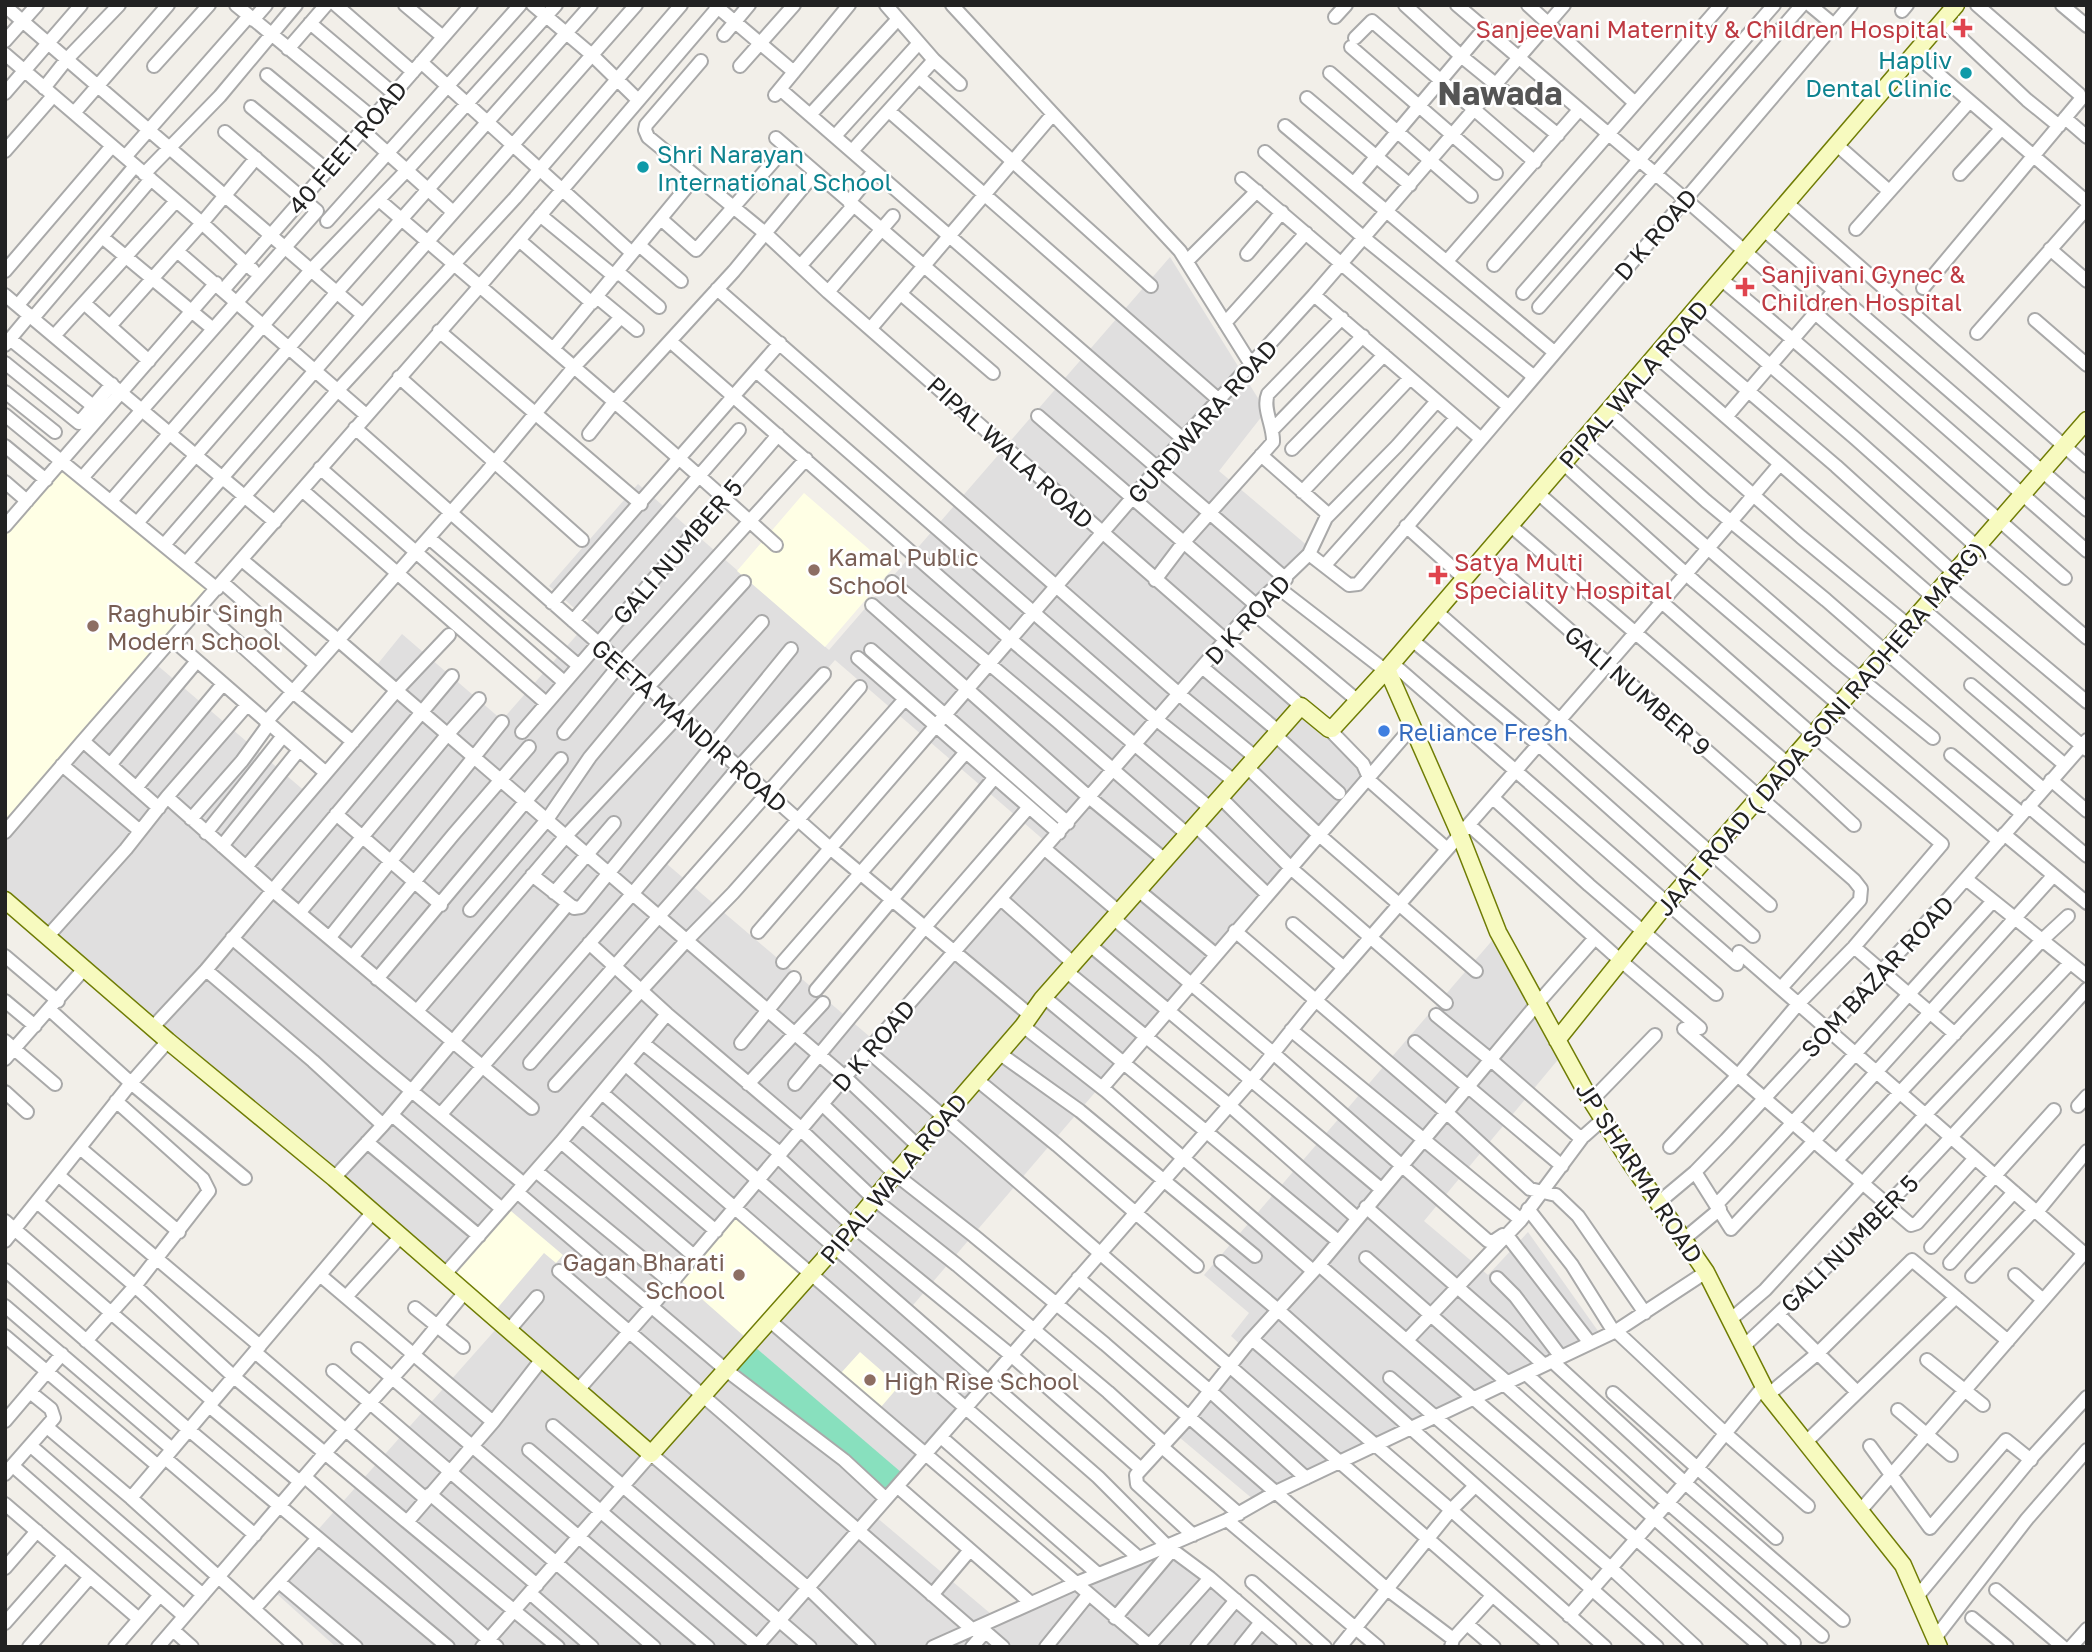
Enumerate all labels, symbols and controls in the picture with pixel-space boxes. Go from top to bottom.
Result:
place label: Sanjeevani Maternity & Children Hospital [1476,14,1947,43]
marker: Sanjeevani Maternity & Children Hospital [1953,18,1973,38]
place label: Hapliv Dental Clinic [1805,45,1952,102]
marker: Hapliv Dental Clinic [1958,65,1974,81]
district label: Nawada [1437,74,1563,112]
street label: 40 FEET ROAD [281,75,413,219]
place label: Shri Narayan International School [657,139,892,196]
marker: Shri Narayan International School [635,159,651,175]
street label: D K ROAD [1607,182,1703,286]
place label: Sanjivani Gynec & Children Hospital [1761,259,1965,316]
marker: Sanjivani Gynec & Children Hospital [1735,277,1755,297]
street label: PIPAL WALA ROAD [1552,294,1714,474]
street label: GURDWARA ROAD [1121,333,1283,509]
street label: PIPAL WALA ROAD [922,370,1100,534]
street label: GALI NUMBER 5 [606,472,748,630]
street label: JAAT ROAD ( DADA SONI RADHERA MARG) [1649,535,1991,921]
place label: Kamal Public School [828,542,979,599]
place label: Satya Multi Speciality Hospital [1454,547,1672,604]
marker: Kamal Public School [806,562,822,578]
marker: Satya Multi Speciality Hospital [1428,565,1448,585]
street label: D K ROAD [1198,568,1296,670]
place label: Raghubir Singh Modern School [107,598,283,655]
marker: Raghubir Singh Modern School [85,618,101,634]
street label: GALI NUMBER 9 [1559,619,1717,761]
street label: GEETA MANDIR ROAD [586,632,794,818]
place label: Reliance Fresh [1398,717,1568,746]
marker: Reliance Fresh [1376,723,1392,739]
street label: SOM BAZAR ROAD [1795,889,1959,1063]
street label: D K ROAD [825,993,921,1097]
street label: JP SHARMA ROAD [1571,1076,1709,1268]
street label: PIPAL WALA ROAD [813,1087,973,1269]
street label: GALI NUMBER 5 [1774,1168,1924,1318]
place label: Gagan Bharati School [563,1247,725,1304]
marker: Gagan Bharati School [731,1267,747,1283]
place label: High Rise School [884,1366,1079,1395]
marker: High Rise School [862,1372,878,1388]

